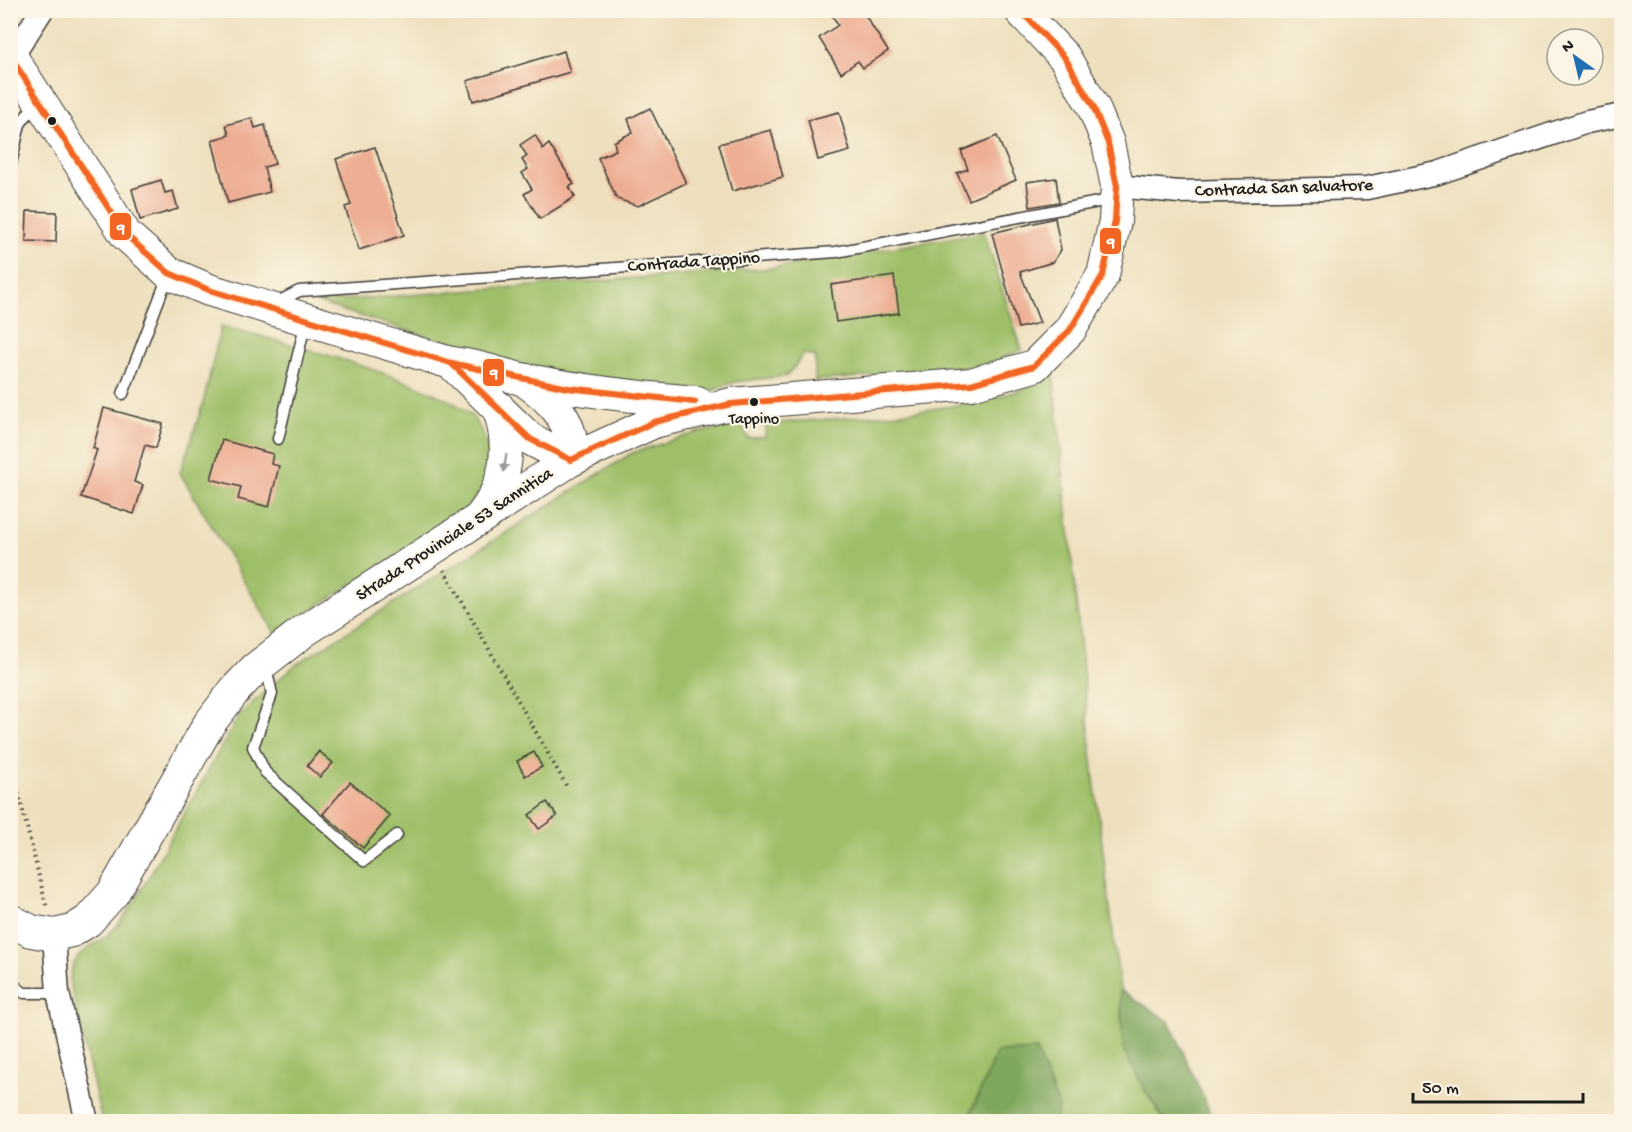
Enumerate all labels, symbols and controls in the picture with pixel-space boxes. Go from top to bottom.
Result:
north arrow [1545,27,1605,87]
text: N [1559,36,1579,58]
unlabelled marker [46,115,58,127]
street label: Contrada San salvatore [1195,175,1374,203]
line badge: 9 [109,212,132,241]
text: 9 [116,221,125,240]
line badge: 9 [1099,227,1122,255]
text: 9 [1106,235,1115,254]
street label: Contrada Tappino [627,248,761,278]
line badge: 9 [482,358,505,387]
text: 9 [489,366,498,385]
marker: Tappino [748,396,760,408]
place label: Tappino [728,411,779,430]
one-way arrow [501,454,510,473]
street label: Strada Provinciale 53 Sannitica [353,463,558,606]
scale bar [1413,1066,1582,1104]
text: 50 m [1422,1079,1459,1100]

